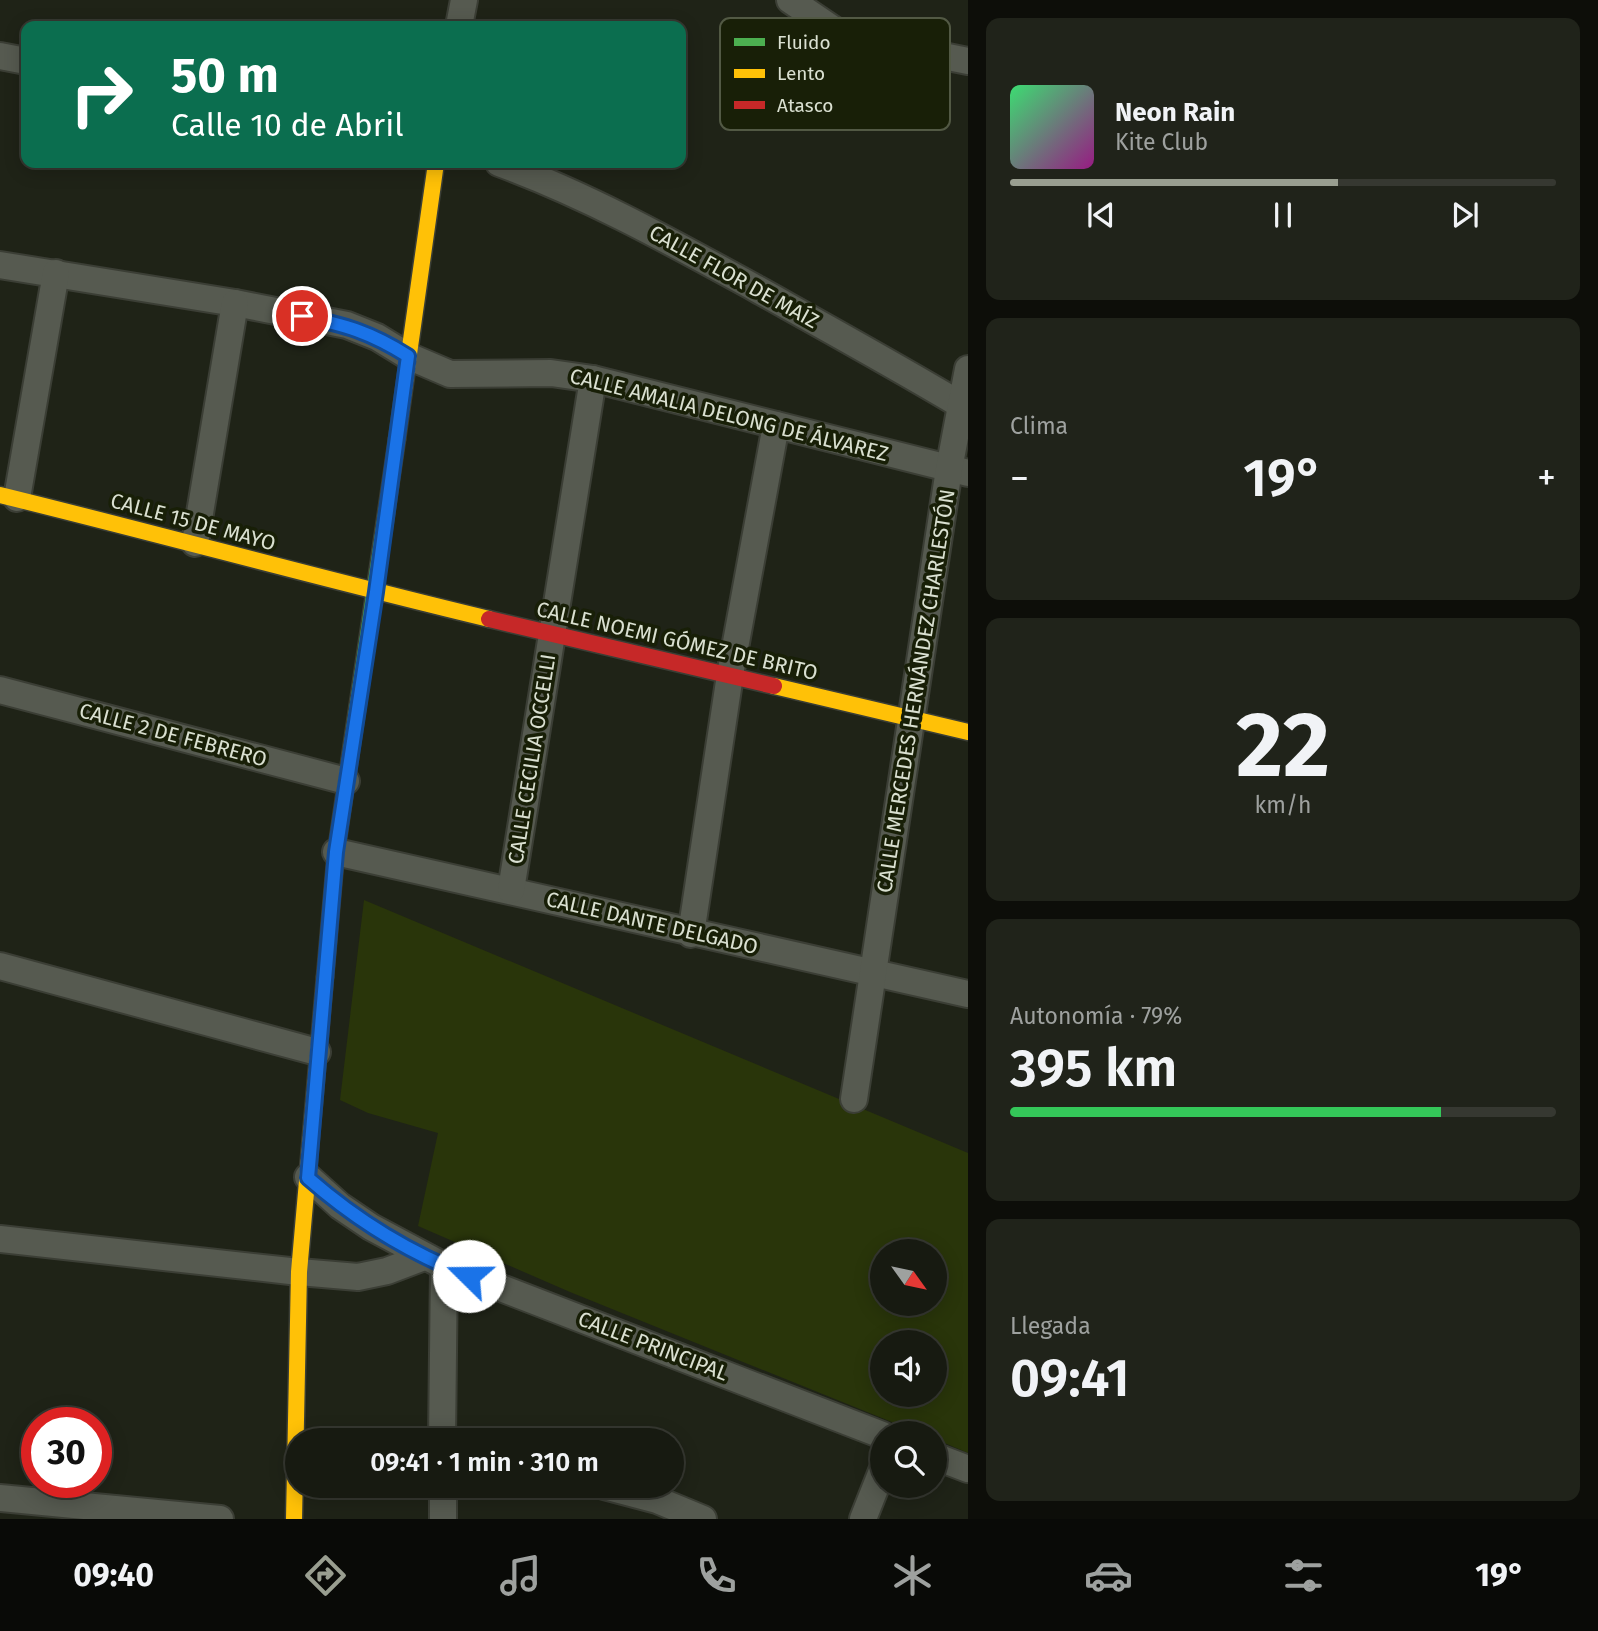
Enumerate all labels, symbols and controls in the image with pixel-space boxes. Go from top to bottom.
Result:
legend [720,18,950,130]
text: Fluido [777,31,831,54]
text: 50 m [171,46,279,105]
icon: right [56,49,147,140]
text: Lento [777,62,825,85]
text: Atasco [777,94,833,117]
text: Neon Rain [1115,97,1235,128]
text: Calle 10 de Abril [171,106,404,144]
text: Kite Club [1115,128,1208,156]
icon: previous [1082,196,1120,234]
icon: pause [1264,196,1302,234]
icon: next [1446,196,1484,234]
street label: CALLE FLOR DE MAÍZ [645,220,823,334]
pin [272,286,332,346]
icon: arrive [283,297,321,335]
street label: CALLE AMALIA DELONG DE ÁLVAREZ [567,363,891,467]
text: Clima [1010,412,1068,440]
text: 19° [1243,447,1323,510]
text: − [1010,455,1029,501]
text: + [1537,455,1556,501]
street label: CALLE 15 DE MAYO [108,487,278,557]
street label: CALLE MERCEDES HERNÁNDEZ CHARLESTÓN [871,487,961,895]
street label: CALLE NOEMI GÓMEZ DE BRITO [534,596,820,686]
street label: CALLE CECILIA OCCELLI [503,652,561,866]
text: 22 [1236,691,1330,800]
street label: CALLE 2 DE FEBRERO [76,697,270,773]
text: km/h [1255,791,1311,819]
street label: CALLE DANTE DELGADO [544,886,760,960]
text: Autonomía · 79% [1010,1002,1182,1030]
text: 395 km [1010,1037,1177,1100]
position arrow [432,1239,506,1313]
north arrow [870,1239,947,1316]
map controls [870,1239,947,1498]
street label: CALLE PRINCIPAL [574,1305,732,1387]
text: Llegada [1010,1312,1091,1340]
button: sound [870,1330,947,1407]
text: 09:41 [1010,1347,1130,1410]
speed limit sign: 30 [21,1407,112,1498]
button: search [870,1421,947,1498]
text: 09:41 · 1 min · 310 m [370,1447,599,1478]
icon: directions [301,1551,350,1600]
icon: music [496,1551,545,1600]
icon: phone [692,1551,741,1600]
icon: climate [888,1551,937,1600]
icon: car [1084,1551,1133,1600]
icon: filters [1279,1551,1328,1600]
text: 09:40 [73,1556,154,1594]
text: 19° [1475,1556,1525,1594]

